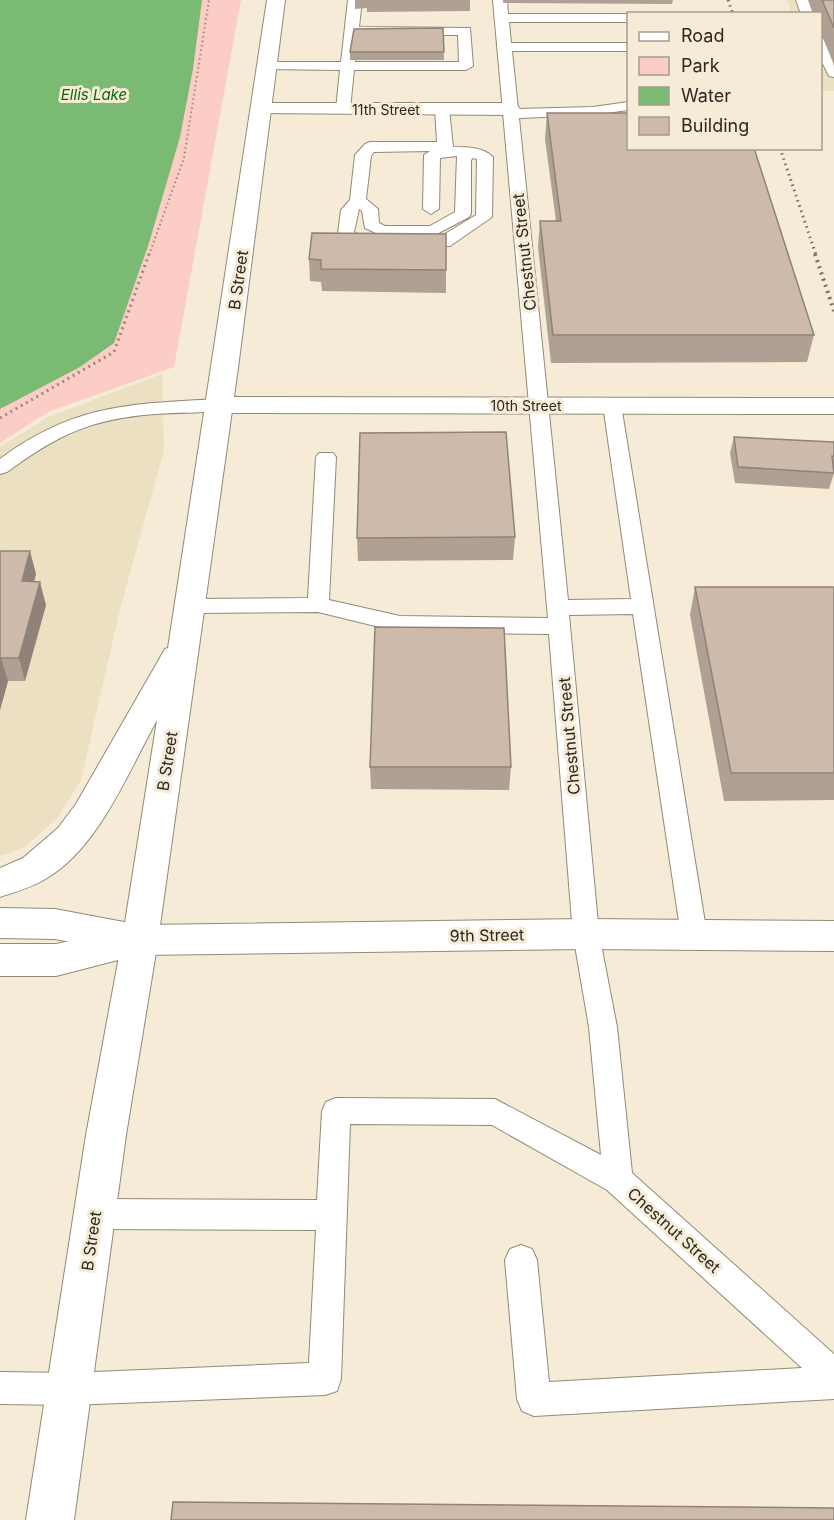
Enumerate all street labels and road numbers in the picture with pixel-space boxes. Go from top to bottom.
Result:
street label: 11th Street [352,101,420,118]
street label: Chestnut Street [508,192,540,312]
street label: B Street [224,249,252,311]
street label: 10th Street [490,397,562,414]
street label: Chestnut Street [554,676,584,796]
street label: B Street [152,730,182,792]
street label: 9th Street [450,924,524,946]
street label: Chestnut Street [623,1183,725,1277]
street label: B Street [77,1210,105,1272]

